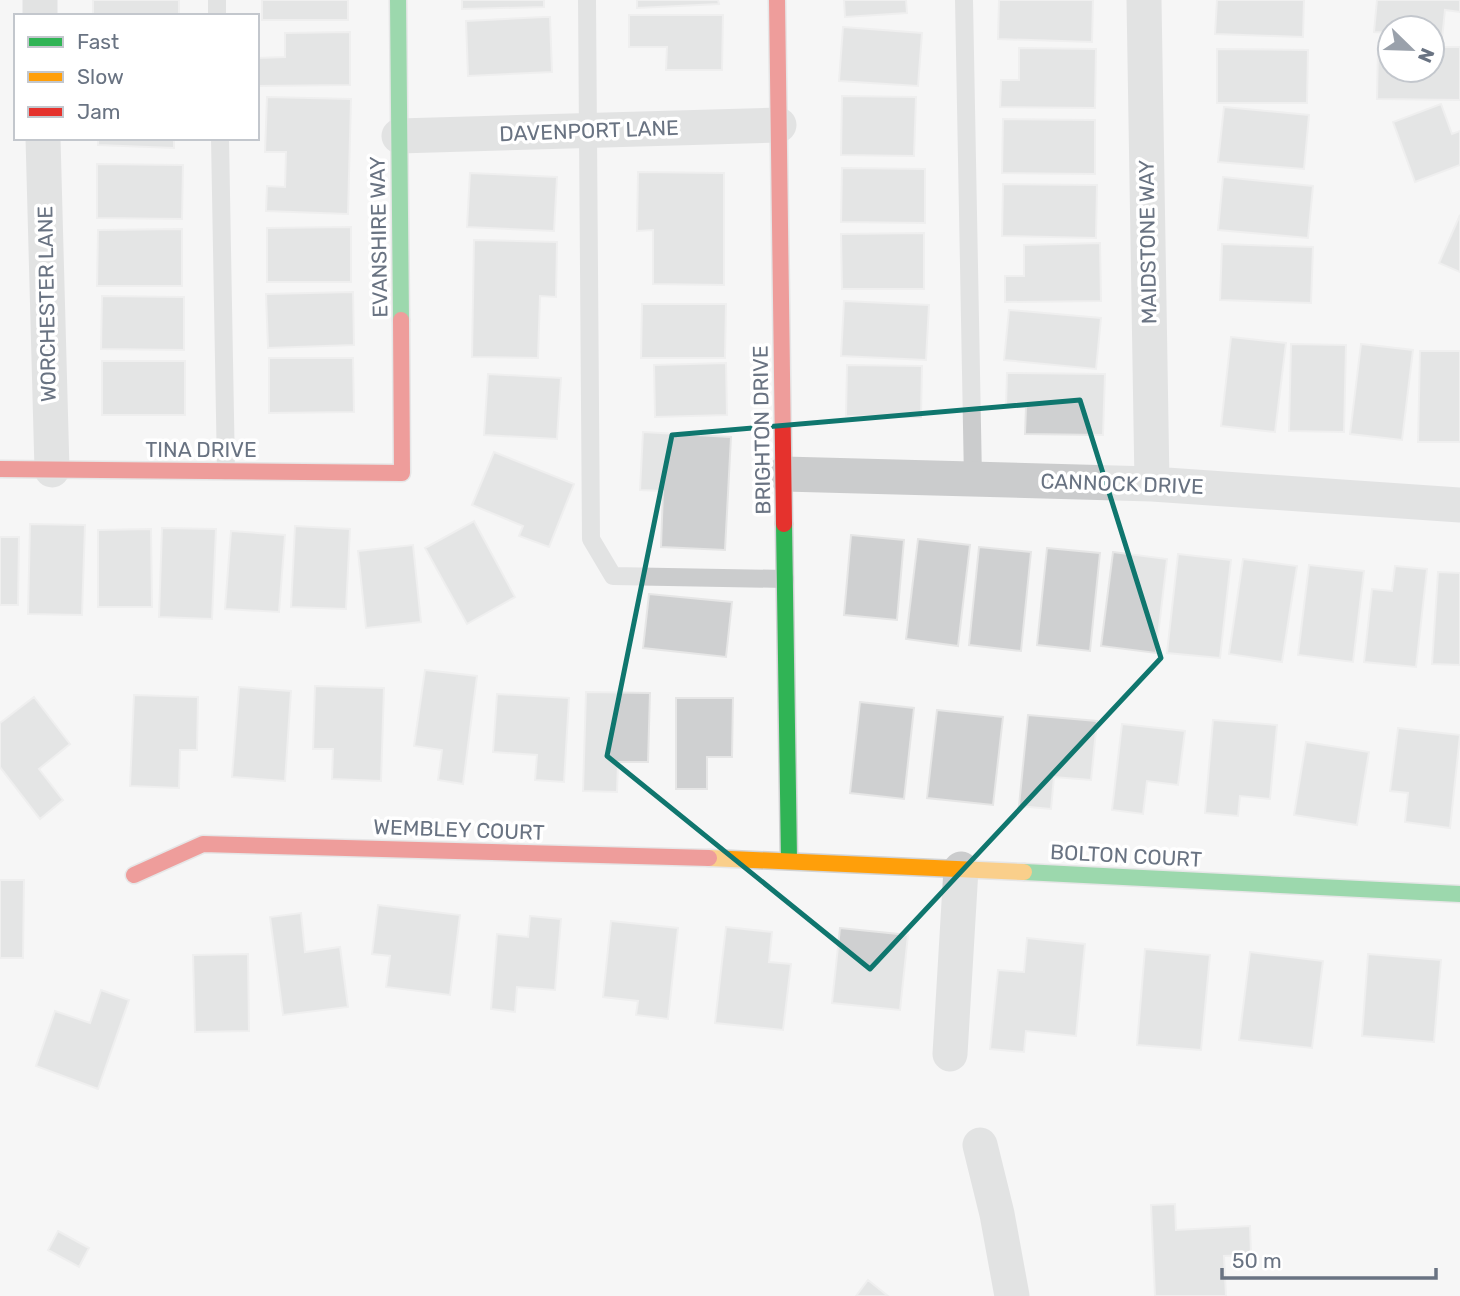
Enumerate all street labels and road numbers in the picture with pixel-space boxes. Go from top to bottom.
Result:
street label: DAVENPORT LANE [499,115,679,146]
street label: EVANSHIRE WAY [365,156,392,318]
street label: MAIDSTONE WAY [1134,160,1161,324]
street label: WORCHESTER LANE [32,206,61,402]
street label: BRIGHTON DRIVE [748,345,775,515]
street label: TINA DRIVE [145,437,257,462]
street label: CANNOCK DRIVE [1040,468,1204,499]
street label: WEMBLEY COURT [373,814,545,845]
street label: BOLTON COURT [1049,839,1203,872]

